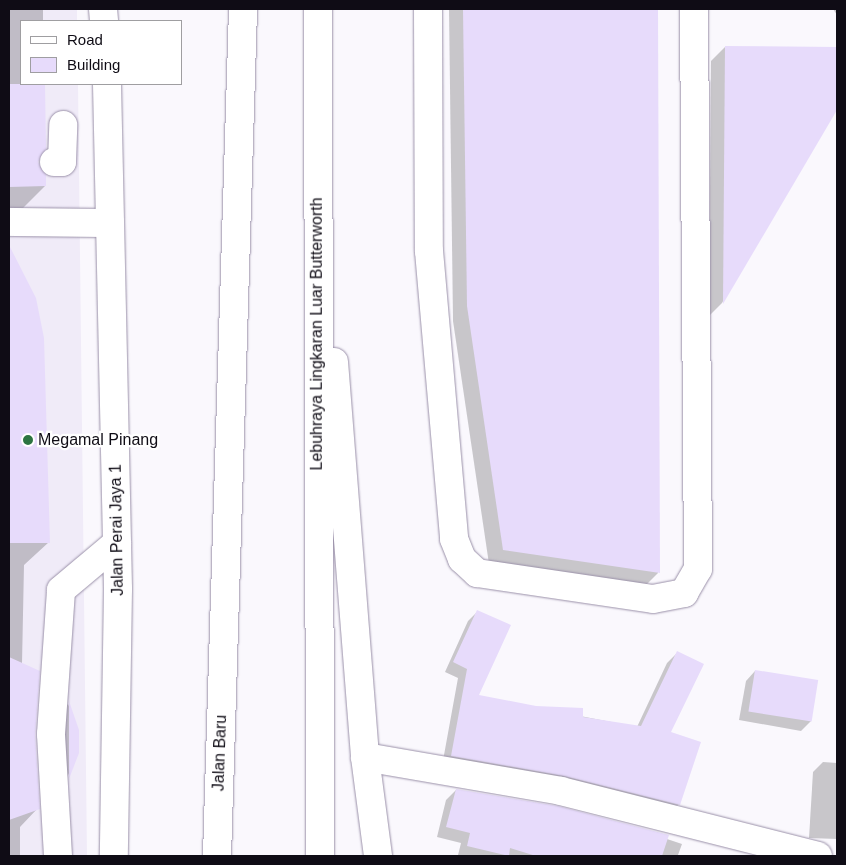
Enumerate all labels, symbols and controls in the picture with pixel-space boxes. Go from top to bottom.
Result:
legend [20,20,182,85]
text: Road [67,31,103,48]
text: Building [67,56,120,73]
street label: Lebuhraya Lingkaran Luar Butterworth [307,197,327,471]
place label: Megamal Pinang [38,430,158,450]
marker: Megamal Pinang [22,434,34,446]
street label: Jalan Perai Jaya 1 [106,464,128,596]
street label: Jalan Baru [209,714,231,792]

